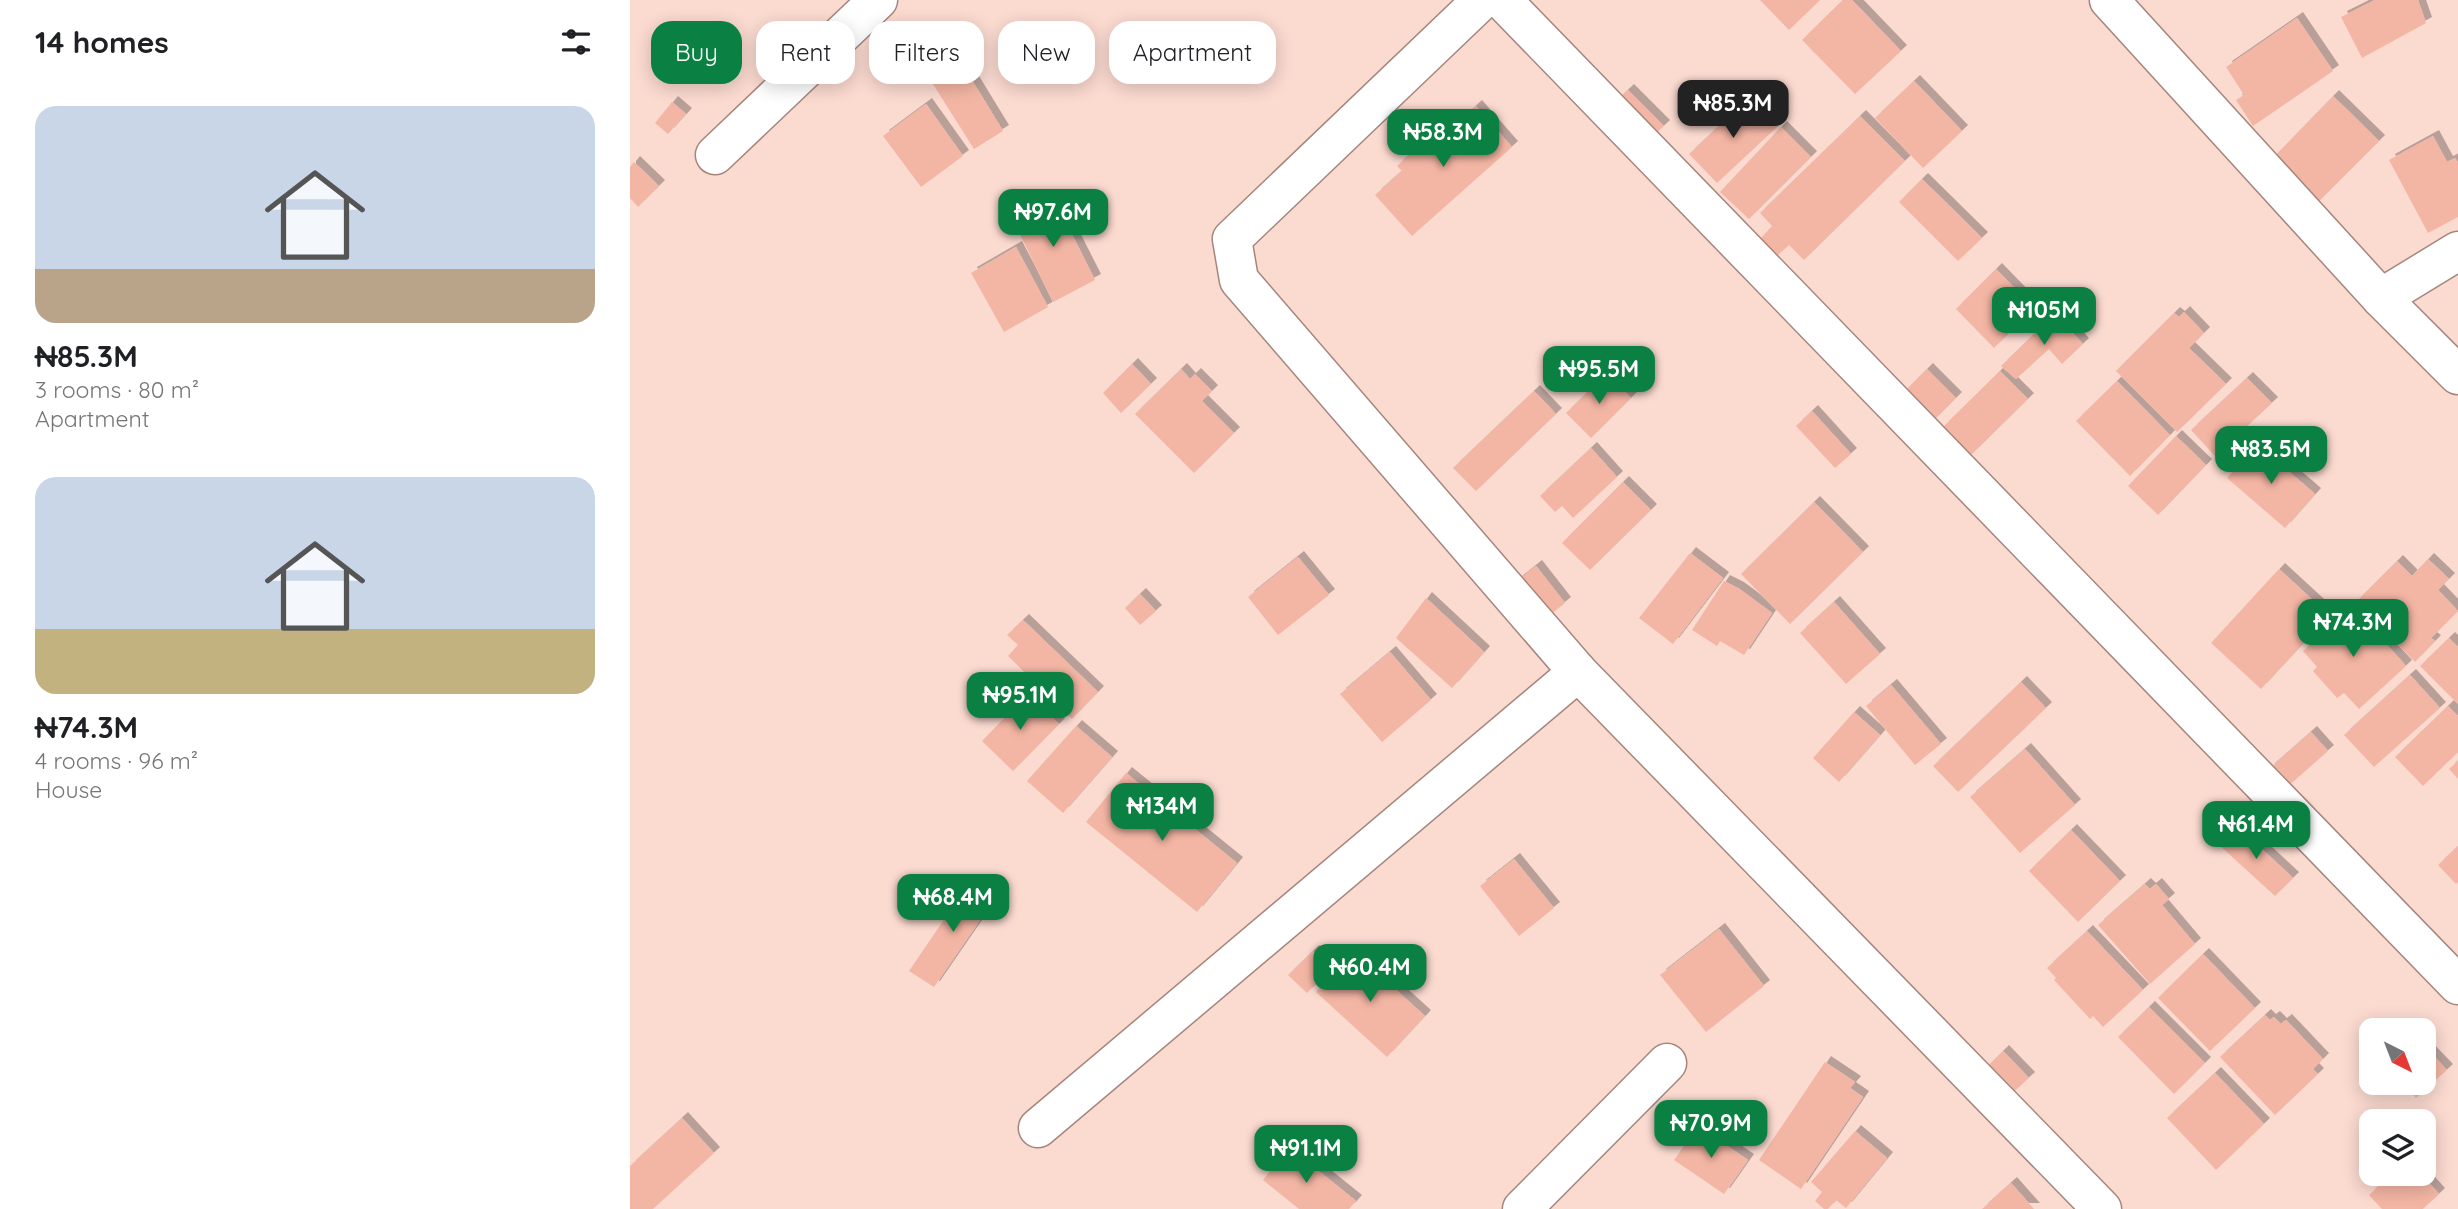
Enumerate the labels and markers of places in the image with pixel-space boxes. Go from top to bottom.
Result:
pin: ₦85.3M [1676,80,1790,140]
pin: ₦58.3M [1386,110,1500,169]
pin: ₦97.6M [996,190,1110,249]
pin: ₦105M [1995,288,2093,347]
pin: ₦95.5M [1542,346,1656,406]
pin: ₦83.5M [2214,426,2328,486]
pin: ₦74.3M [2296,600,2410,659]
pin: ₦95.1M [963,672,1077,732]
pin: ₦134M [1113,784,1211,843]
pin: ₦61.4M [2199,802,2313,861]
pin: ₦68.4M [896,874,1010,934]
pin: ₦60.4M [1313,944,1427,1004]
pin: ₦70.9M [1654,1100,1768,1160]
pin: ₦91.1M [1249,1126,1363,1185]

